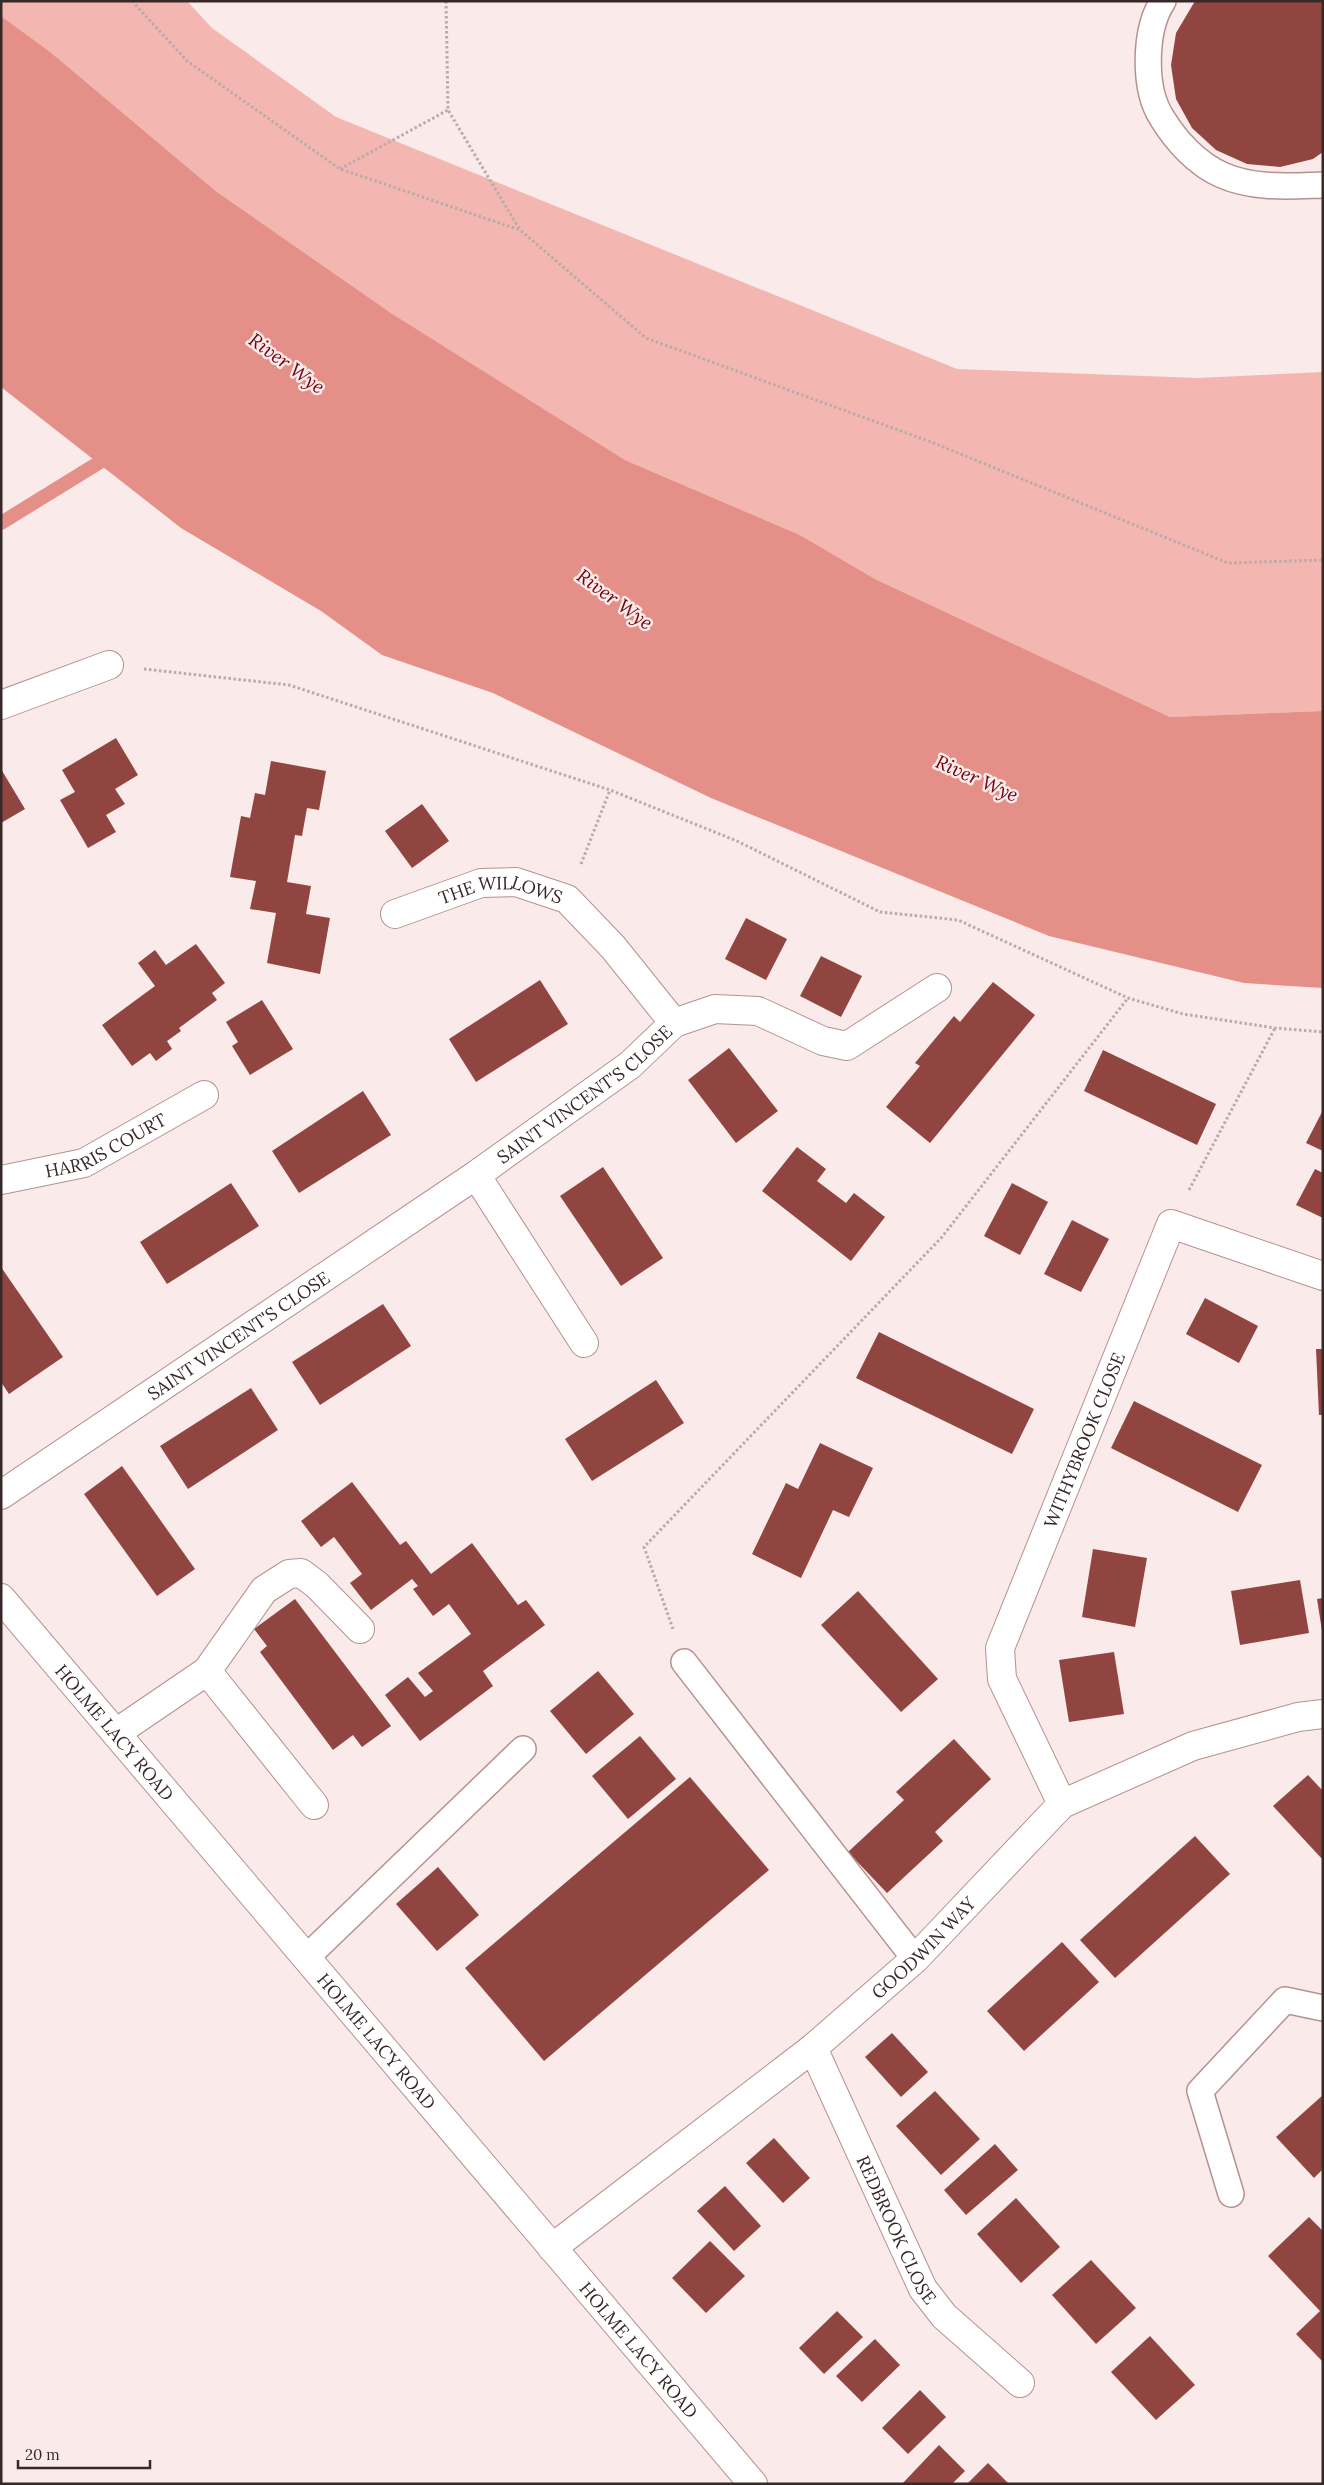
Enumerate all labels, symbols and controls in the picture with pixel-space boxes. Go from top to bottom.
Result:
water label: River Wye [244,327,330,399]
water label: River Wye [572,563,658,635]
water label: River Wye [932,749,1022,807]
street label: THE WILLOWS [435,870,566,909]
street label: SAINT VINCENT'S CLOSE [492,1020,677,1168]
street label: HARRIS COURT [43,1107,170,1182]
street label: SAINT VINCENT'S CLOSE [143,1266,334,1405]
street label: WITHYBROOK CLOSE [1038,1349,1130,1531]
street label: HOLME LACY ROAD [51,1659,179,1805]
street label: GOODWIN WAY [866,1891,980,2004]
street label: HOLME LACY ROAD [313,1968,441,2114]
street label: REDBROOK CLOSE [852,2152,942,2309]
street label: HOLME LACY ROAD [575,2277,703,2423]
scale bar [18,2438,150,2470]
text: 20 m [25,2445,60,2464]

